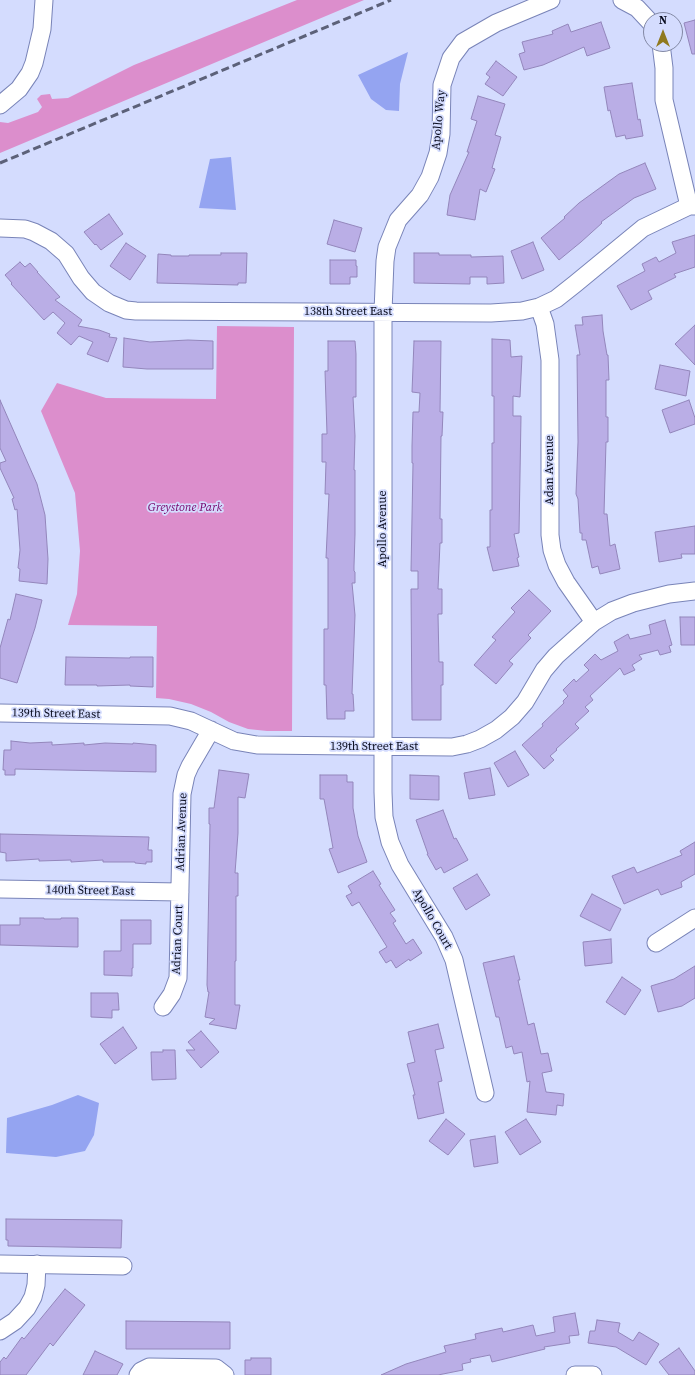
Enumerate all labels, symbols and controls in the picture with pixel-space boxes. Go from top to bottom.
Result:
north arrow [643,12,683,52]
text: N [659,13,667,28]
street label: Apollo Way [429,89,449,151]
street label: 138th Street East [304,305,392,319]
street label: Adan Avenue [543,435,557,505]
street label: Apollo Avenue [376,490,390,568]
park label: Greystone Park [148,501,222,515]
street label: 139th Street East [12,706,100,722]
street label: 139th Street East [330,740,418,754]
street label: Adrian Avenue [173,792,191,872]
street label: 140th Street East [46,883,134,899]
street label: Apollo Court [409,886,455,952]
street label: Adrian Court [170,905,186,975]

